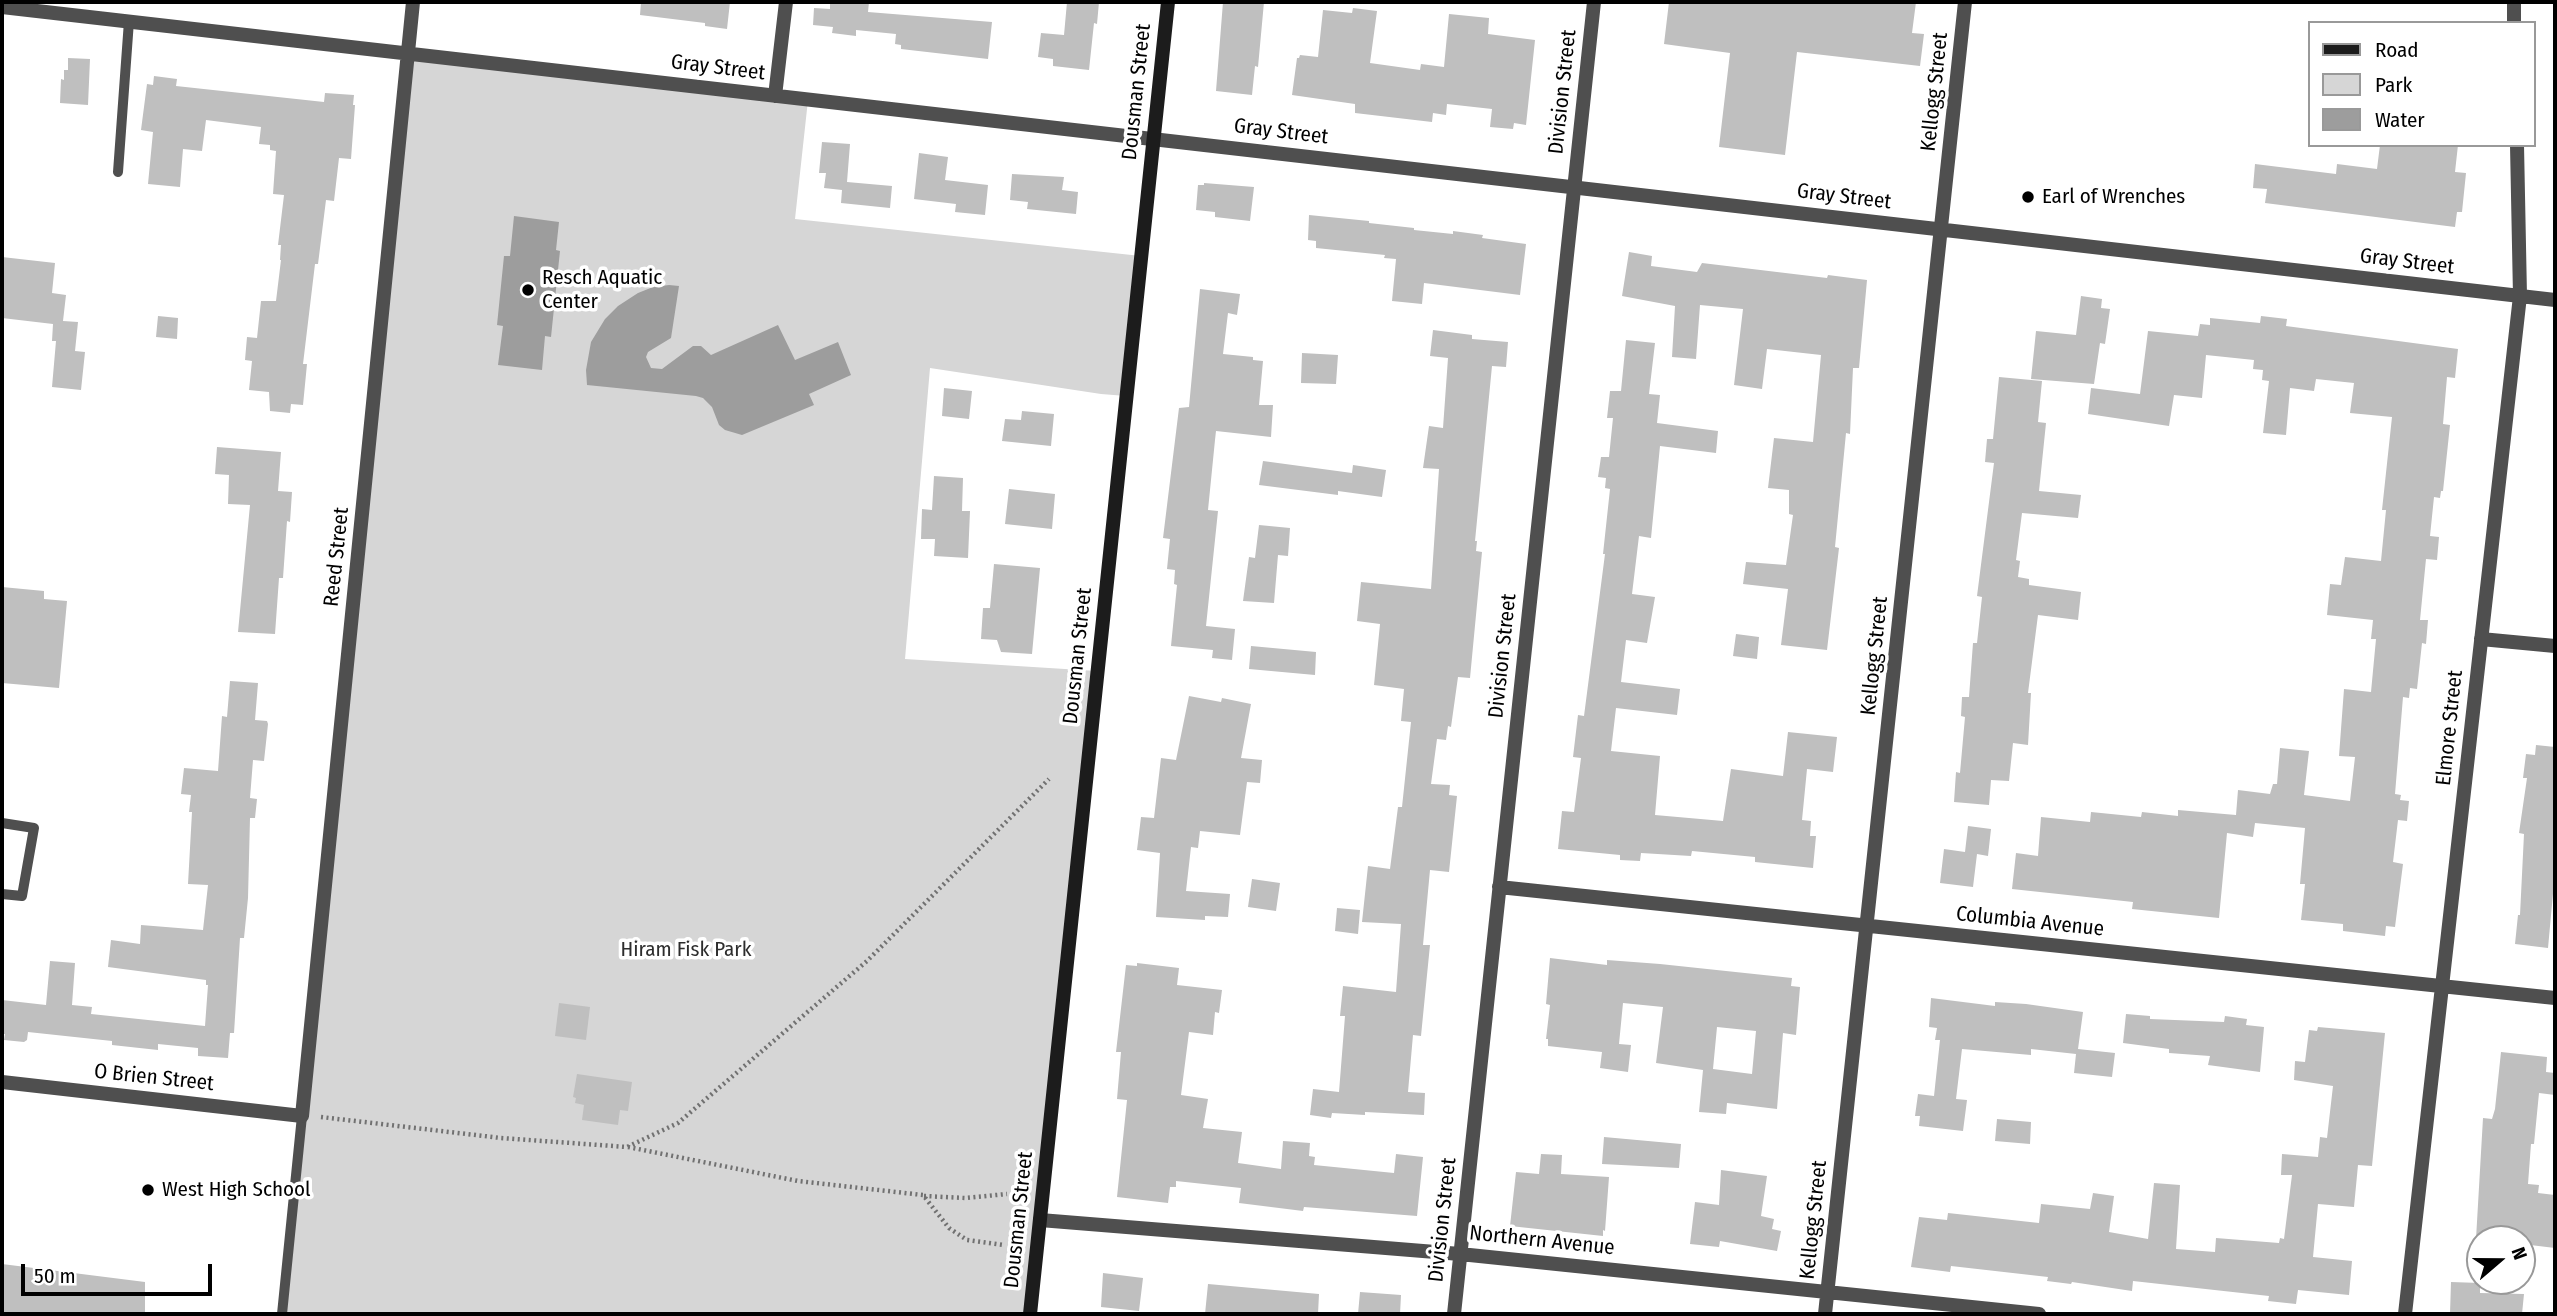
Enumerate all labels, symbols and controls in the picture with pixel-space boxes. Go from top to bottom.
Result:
legend [2308,21,2536,147]
street label: Dousman Street [1117,22,1157,162]
street label: Division Street [1544,28,1582,156]
street label: Kellogg Street [1916,31,1954,153]
text: Road [2375,37,2419,63]
street label: Gray Street [670,50,766,86]
text: Park [2375,72,2412,98]
text: Water [2375,107,2425,133]
street label: Gray Street [1233,114,1329,150]
street label: Gray Street [1796,179,1892,215]
place label: Earl of Wrenches [2042,184,2185,210]
marker: Earl of Wrenches [2020,189,2036,205]
street label: Gray Street [2359,244,2455,280]
place label: Resch Aquatic Center [542,265,662,315]
marker: Resch Aquatic Center [520,282,536,298]
street label: Reed Street [319,506,355,608]
street label: Dousman Street [1058,586,1098,726]
street label: Division Street [1484,592,1522,720]
street label: Kellogg Street [1856,595,1894,717]
street label: Elmore Street [2431,669,2469,787]
street label: Columbia Avenue [1955,902,2105,942]
park label: Hiram Fisk Park [621,937,751,963]
street label: O Brien Street [93,1059,215,1097]
street label: Dousman Street [999,1150,1039,1290]
street label: Division Street [1424,1156,1462,1284]
street label: Kellogg Street [1795,1159,1833,1281]
place label: West High School [162,1177,311,1203]
marker: West High School [140,1182,156,1198]
street label: Northern Avenue [1468,1221,1616,1261]
north arrow [2466,1225,2536,1295]
text: N [2507,1244,2532,1263]
scale bar [24,1250,215,1294]
text: 50 m [34,1263,76,1289]

